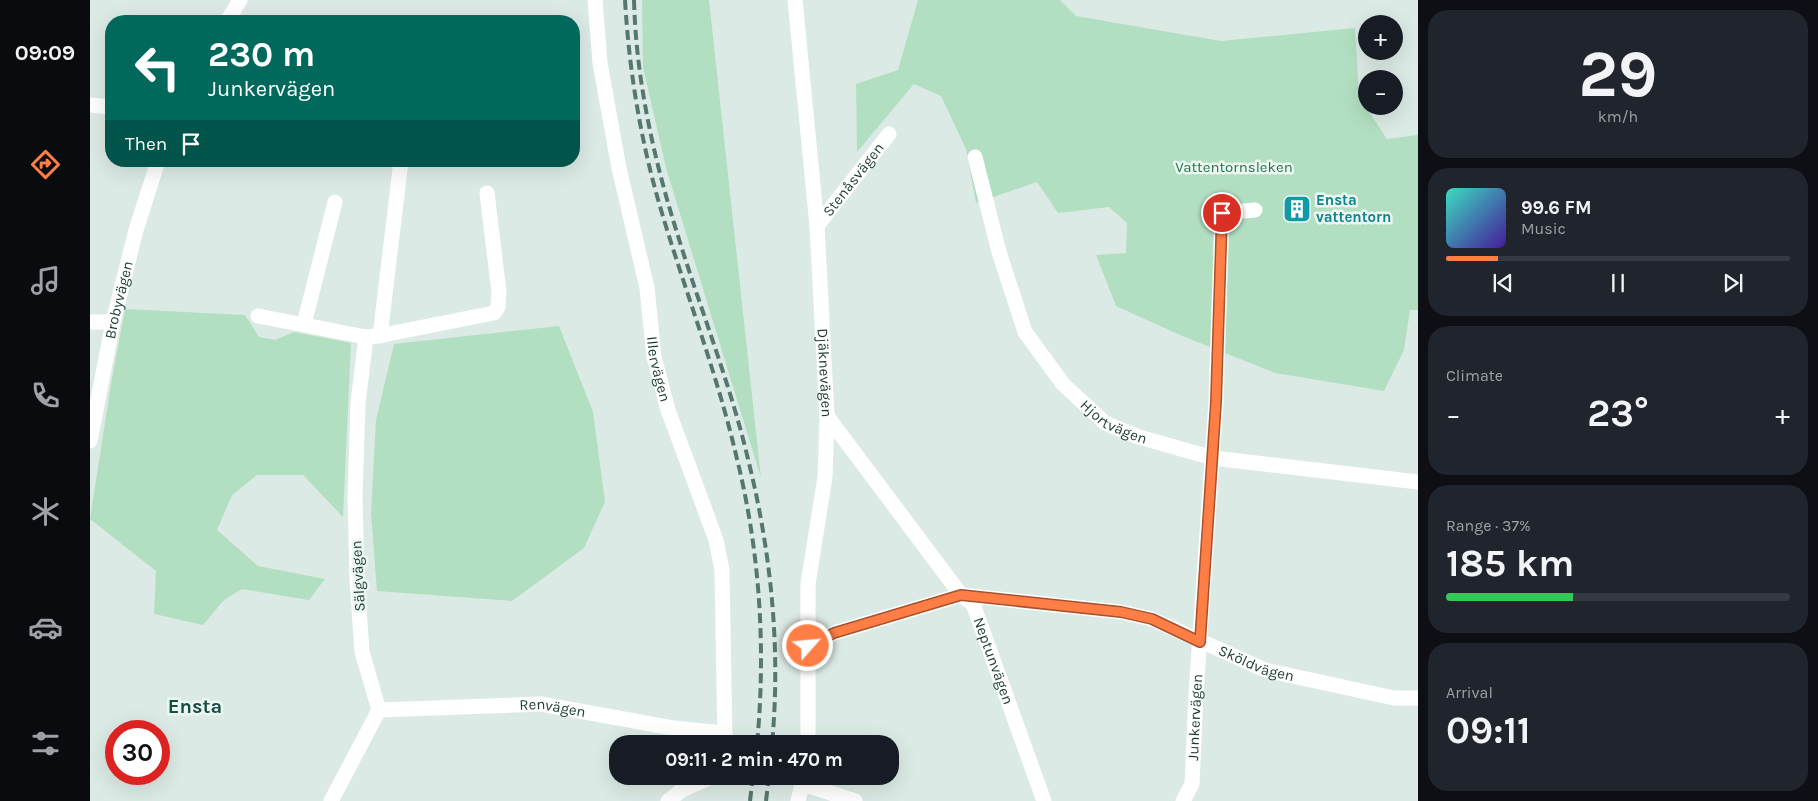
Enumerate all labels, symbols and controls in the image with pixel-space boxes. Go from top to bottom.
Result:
map controls [1358,15,1403,115]
button: + [1358,15,1403,60]
text: 230 m [208,34,315,75]
icon: left [125,35,190,100]
text: 29 [1579,36,1657,112]
text: 09:09 [15,40,75,66]
button: − [1358,70,1403,115]
text: Junkervägen [208,76,335,102]
text: km/h [1598,107,1638,126]
icon: arrive [177,130,205,158]
text: Then [125,133,167,155]
street label: Stenåsvägen [819,139,888,220]
icon: directions [28,147,63,182]
park label: Vattentornsleken [1175,158,1293,176]
place label: Ensta vattentorn [1316,191,1391,226]
pin [1201,192,1243,234]
building icon: Ensta vattentorn [1282,194,1312,224]
text: 99.6 FM [1521,197,1592,219]
icon: arrive [1208,199,1236,227]
text: Music [1521,219,1566,238]
street label: Brobyvägen [101,259,137,341]
icon: music [28,263,63,298]
icon: previous [1489,269,1517,297]
icon: pause [1604,269,1632,297]
icon: next [1719,269,1747,297]
street label: Djäknevägen [813,328,836,418]
street label: Illervägen [643,335,674,404]
text: Climate [1446,366,1503,385]
icon: phone [28,378,63,413]
text: 23° [1587,391,1649,436]
street label: Hjortvägen [1077,396,1149,448]
text: − [1446,398,1461,431]
text: + [1775,398,1790,431]
icon: climate [28,494,63,529]
text: Range · 37% [1446,516,1531,535]
street label: Sälgvägen [347,540,369,612]
text: 185 km [1446,541,1574,586]
icon: car [28,610,63,645]
street label: Neptunvägen [969,615,1017,707]
position arrow [781,619,833,671]
street label: Sköldvägen [1216,641,1296,685]
street label: Junkervägen [1184,673,1206,761]
text: Arrival [1446,683,1493,702]
district label: Ensta [168,695,222,718]
street label: Renvägen [519,695,587,721]
text: 09:11 [1446,708,1531,753]
speed limit sign: 30 [105,720,170,785]
icon: filters [28,726,63,761]
text: 09:11 · 2 min · 470 m [665,749,843,771]

